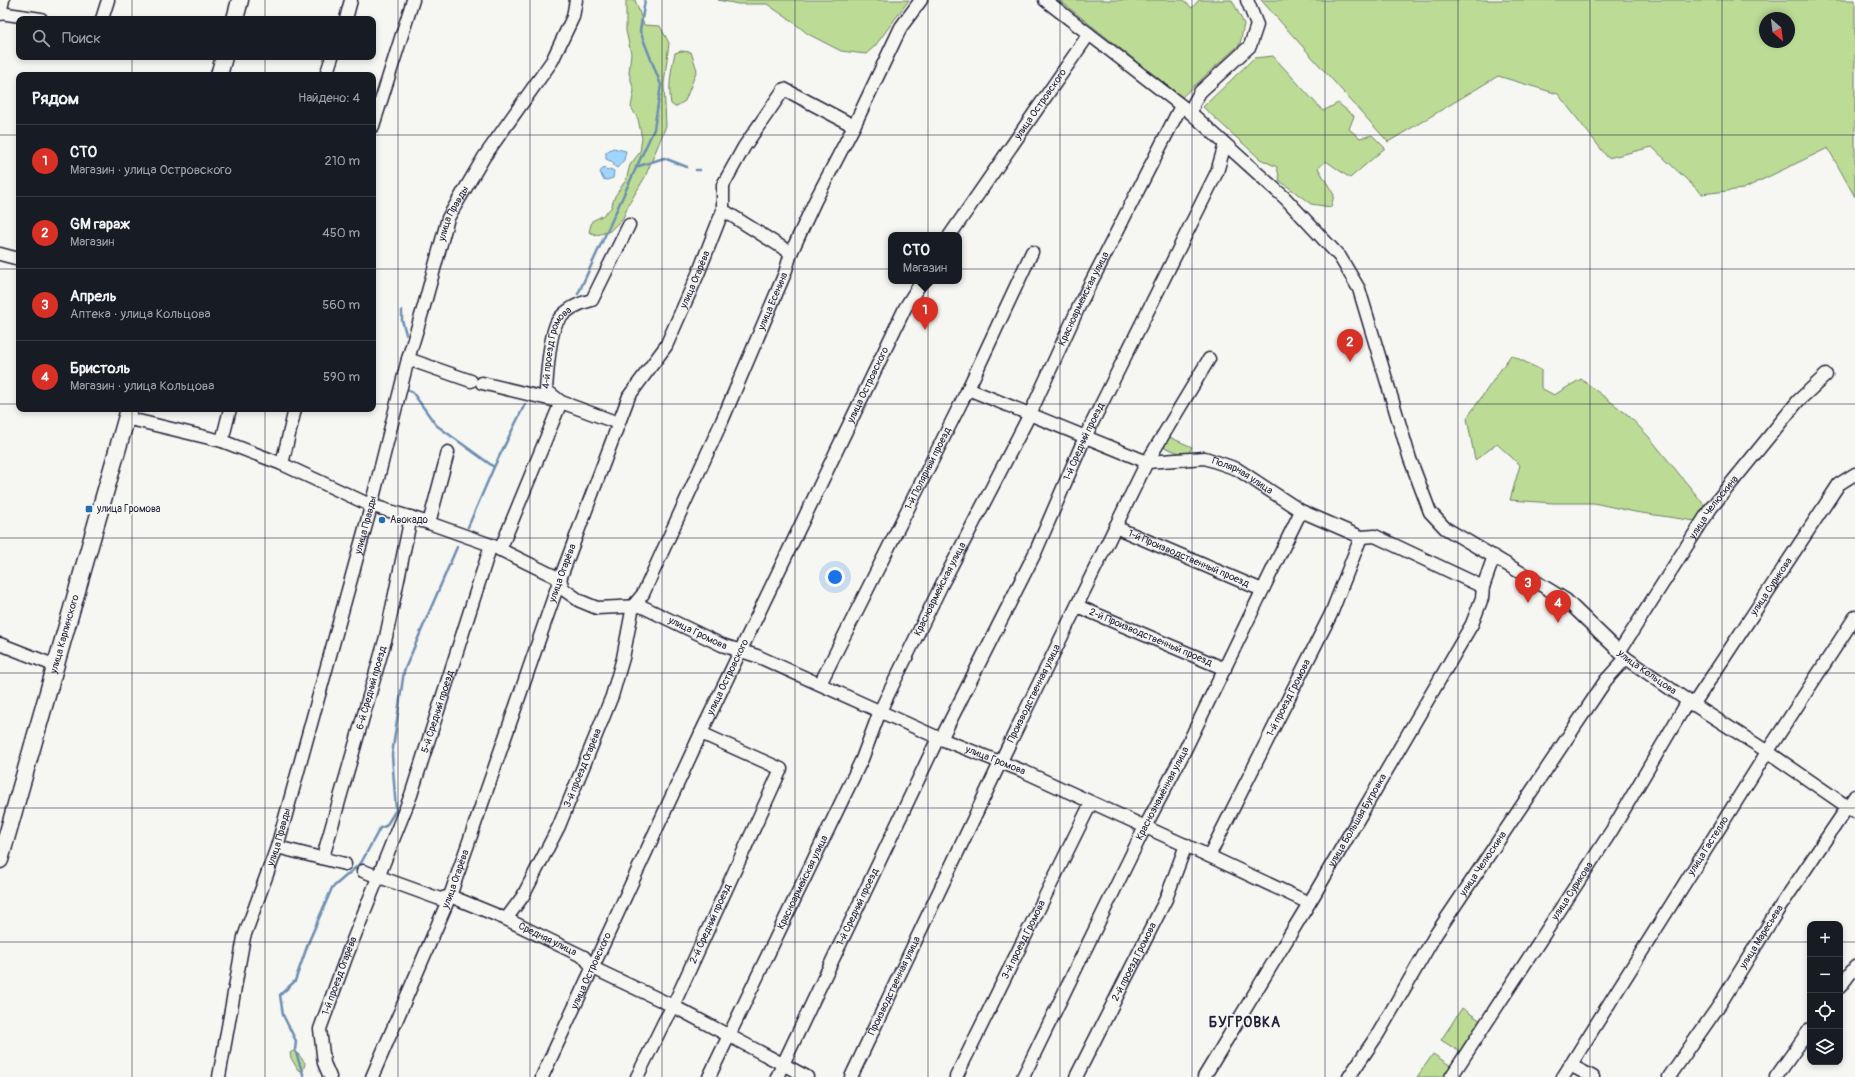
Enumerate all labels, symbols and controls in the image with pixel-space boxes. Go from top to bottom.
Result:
north arrow [1759,12,1795,48]
search box [16,16,376,60]
icon: search [30,27,52,49]
text: Поиск [62,29,101,48]
street label: улица Островского [1011,66,1069,143]
text: Рядом [32,88,79,109]
text: Найдено: 4 [298,90,360,106]
text: СТО [70,143,97,162]
text: 1 [42,153,48,169]
text: 210 m [324,153,360,169]
text: Магазин · улица Островского [70,162,232,178]
street label: улица Правды [436,184,471,244]
text: GM гараж [70,215,130,234]
text: 2 [41,225,49,241]
text: 450 m [322,225,360,241]
popup [888,232,962,284]
text: Магазин [70,234,114,250]
text: СТО [903,241,930,260]
street label: улица Огарёва [677,249,713,311]
street label: Красноармейская улица [1056,249,1112,348]
text: Магазин [903,260,947,276]
street label: улица Есенина [755,270,791,333]
text: Апрель [70,287,117,306]
text: 3 [41,297,49,313]
text: 560 m [322,297,360,313]
pin: 1 [912,297,938,330]
street label: 4-й проезд Громова [540,304,574,389]
text: Аптека · улица Кольцова [70,306,211,322]
pin: 2 [1337,329,1363,362]
street label: улица Островского [844,344,892,426]
text: Бристоль [70,359,130,378]
text: 4 [41,369,49,385]
text: 590 m [323,369,360,385]
text: Магазин · улица Кольцова [70,378,214,394]
street label: 1-й Средний проезд [1061,401,1107,482]
street label: 1-й Полярный проезд [902,425,954,512]
street label: Полярная улица [1210,455,1275,497]
street label: улица Челюскина [1686,473,1741,542]
street label: улица Правды [352,495,379,557]
place label: улица Громова [96,503,161,515]
marker: улица Громова [84,504,94,514]
place label: Авокадо [390,514,429,526]
marker: Авокадо [377,515,387,525]
street label: 1-й Производственный проезд [1126,527,1251,590]
street label: Красноармейская улица [912,540,969,638]
street label: улица Огарёва [546,542,579,605]
street label: улица Сурикова [1747,555,1795,619]
your location [825,567,845,587]
pin: 3 [1515,570,1541,603]
pin: 4 [1545,590,1571,623]
street label: улица Карпинского [47,593,82,676]
street label: 2-й Производственный проезд [1087,606,1214,669]
street label: улица Громова [666,614,729,652]
street label: улица Островского [704,637,751,718]
street label: Производственная улица [1005,642,1063,745]
street label: 6-й Средний проезд [354,645,389,731]
street label: улица Кольцова [1614,647,1679,697]
street label: 1-й проезд Громова [1264,657,1313,738]
street label: 5-й Средний проезд [419,669,456,754]
street label: 3-й проезд Огарёва [561,726,604,809]
street label: улица Громова [963,743,1028,778]
street label: Краснознамённая улица [1133,745,1192,842]
street label: улица Большая Бугровка [1325,772,1389,870]
street label: улица Правды [264,807,293,869]
street label: улица Гастелло [1685,814,1732,878]
street label: улица Челюскина [1456,829,1509,899]
street label: Красноармейская улица [775,833,831,931]
street label: улица Огарёва [439,848,472,911]
street label: улица Сурикова [1548,859,1596,923]
street label: 1-й Средний проезд [834,866,881,948]
street label: 2-й Средний проезд [687,882,734,965]
street label: 3-й проезд Громова [999,898,1048,981]
street label: улица Маресьева [1737,902,1786,972]
street label: Средняя улица [516,920,579,959]
street label: 2-й проезд Громова [1109,920,1159,1003]
map controls [1807,921,1843,1065]
button: + [1807,921,1843,957]
street label: улица Островского [568,930,614,1012]
street label: Производственная улица [866,934,923,1037]
street label: 1-й проезд Огарёва [320,935,360,1017]
button: − [1807,957,1843,993]
button: locate [1807,993,1843,1029]
district label: БУГРОВКА [1209,1014,1281,1031]
button: layers [1807,1029,1843,1065]

